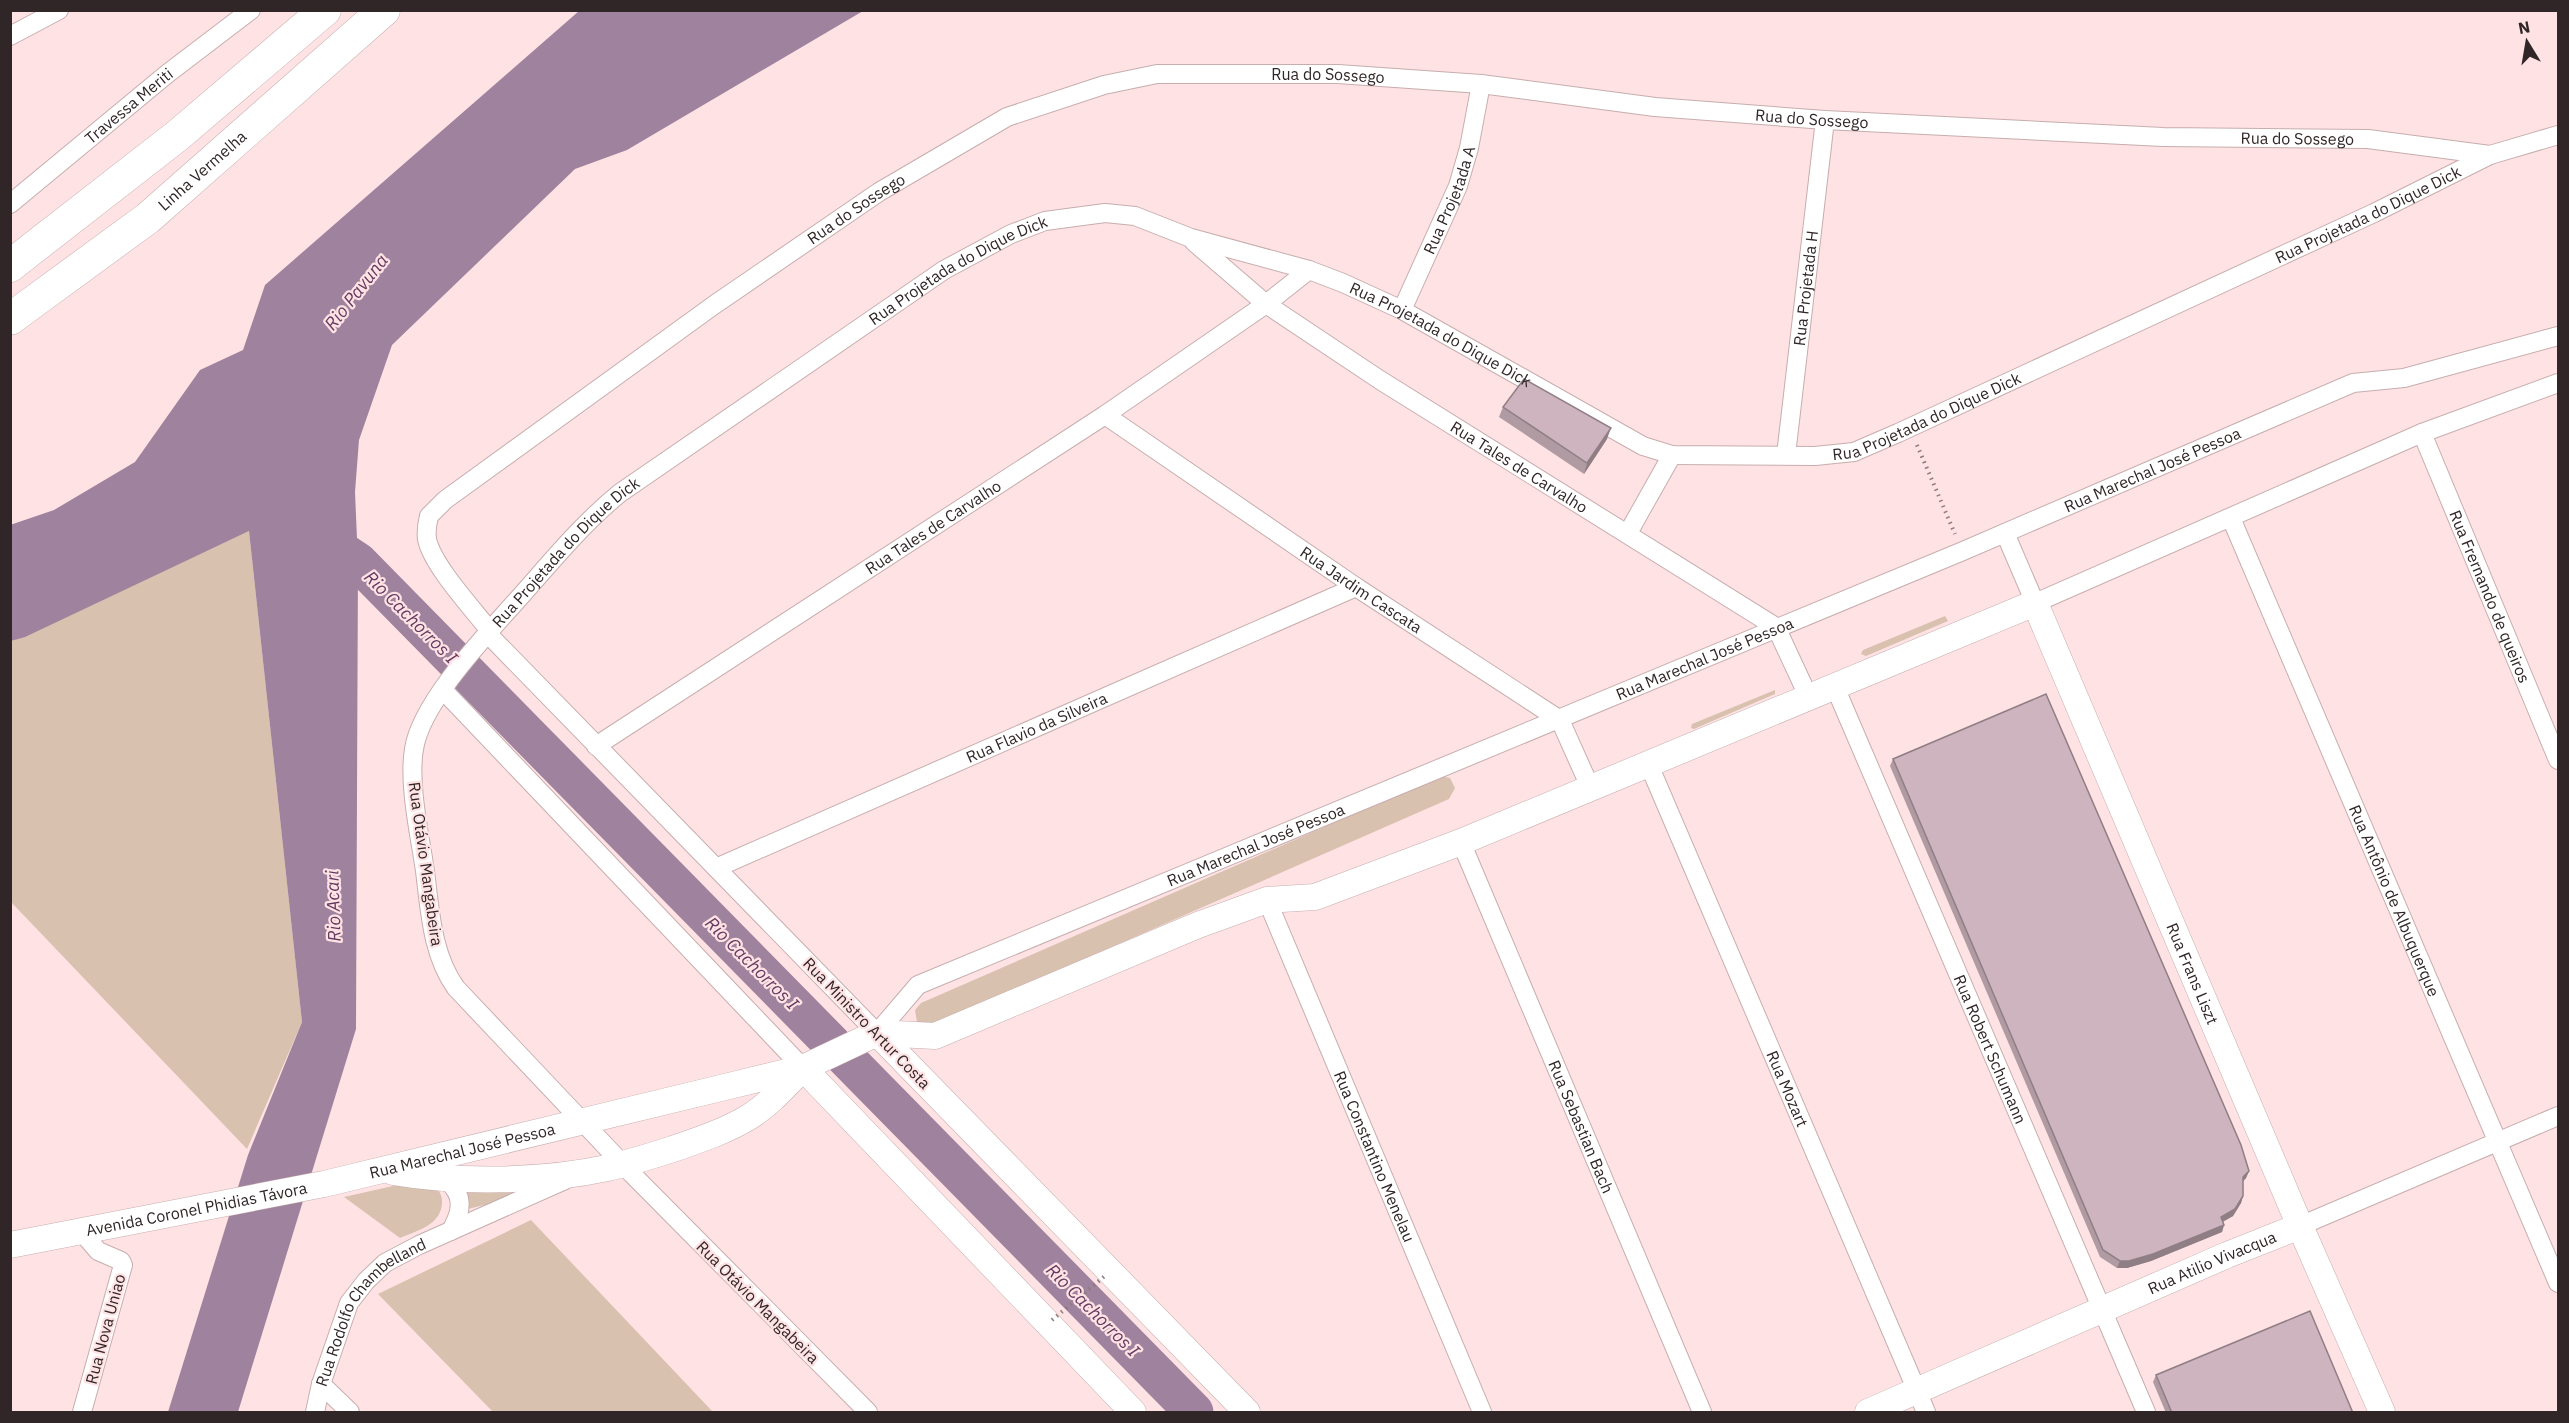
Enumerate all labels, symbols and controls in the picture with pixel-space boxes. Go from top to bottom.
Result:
north arrow [2497,12,2557,72]
text: N [2517,16,2532,38]
street label: Travessa Meriti [81,63,177,148]
street label: Rua do Sossego [1271,64,1385,87]
street label: Rua do Sossego [1754,105,1869,132]
street label: Linha Vermelha [154,126,251,215]
street label: Rua do Sossego [2240,128,2354,149]
street label: Rua Projetada A [1419,143,1479,257]
street label: Rua Projetada do Dique Dick [2272,161,2465,267]
street label: Rua do Sossego [803,169,909,248]
street label: Rua Projetada do Dique Dick [865,211,1051,329]
street label: Rua Projetada H [1789,229,1822,347]
water label: Rio Pavuna [319,249,393,335]
street label: Rua Projetada do Dique Dick [1347,277,1536,391]
street label: Rua Projetada do Dique Dick [1831,367,2024,464]
street label: Rua Tales de Carvalho [1447,416,1592,517]
street label: Rua Marechal José Pessoa [2061,422,2244,516]
street label: Rua Projetada do Dique Dick [488,472,644,631]
street label: Rua Tales de Carvalho [861,475,1005,578]
street label: Rua Frernando de queiros [2445,507,2535,686]
street label: Rua Jardim Cascata [1296,542,1426,638]
water label: Rio Cachorros I [359,565,463,669]
street label: Rua Marechal José Pessoa [1613,612,1797,704]
street label: Rua Flavio da Silveira [963,687,1111,767]
street label: Rua Otávio Mangabeira [405,781,447,948]
street label: Rua Marechal José Pessoa [1164,799,1348,891]
street label: Rua Antônio de Albuquerque [2345,802,2444,1000]
water label: Rio Acari [320,870,346,942]
water label: Rio Cachorros I [700,911,804,1015]
street label: Rua Frans Liszt [2162,920,2223,1027]
street label: Rua Ministro Artur Costa [799,953,935,1093]
street label: Rua Robert Schumann [1950,971,2031,1127]
street label: Rua Mozart [1762,1047,1813,1130]
street label: Rua Sebastian Bach [1544,1057,1618,1196]
street label: Rua Constantino Menelau [1330,1068,1419,1245]
street label: Rua Marechal José Pessoa [367,1118,557,1183]
street label: Avenida Coronel Phidias Távora [84,1177,309,1240]
street label: Rua Atilio Vivacqua [2145,1226,2279,1298]
street label: Rua Rodolfo Chambelland [311,1233,429,1389]
street label: Rua Otávio Mangabeira [692,1236,824,1368]
water label: Rio Cachorros I [1041,1258,1145,1362]
street label: Rua Nova Uniao [81,1272,129,1386]

